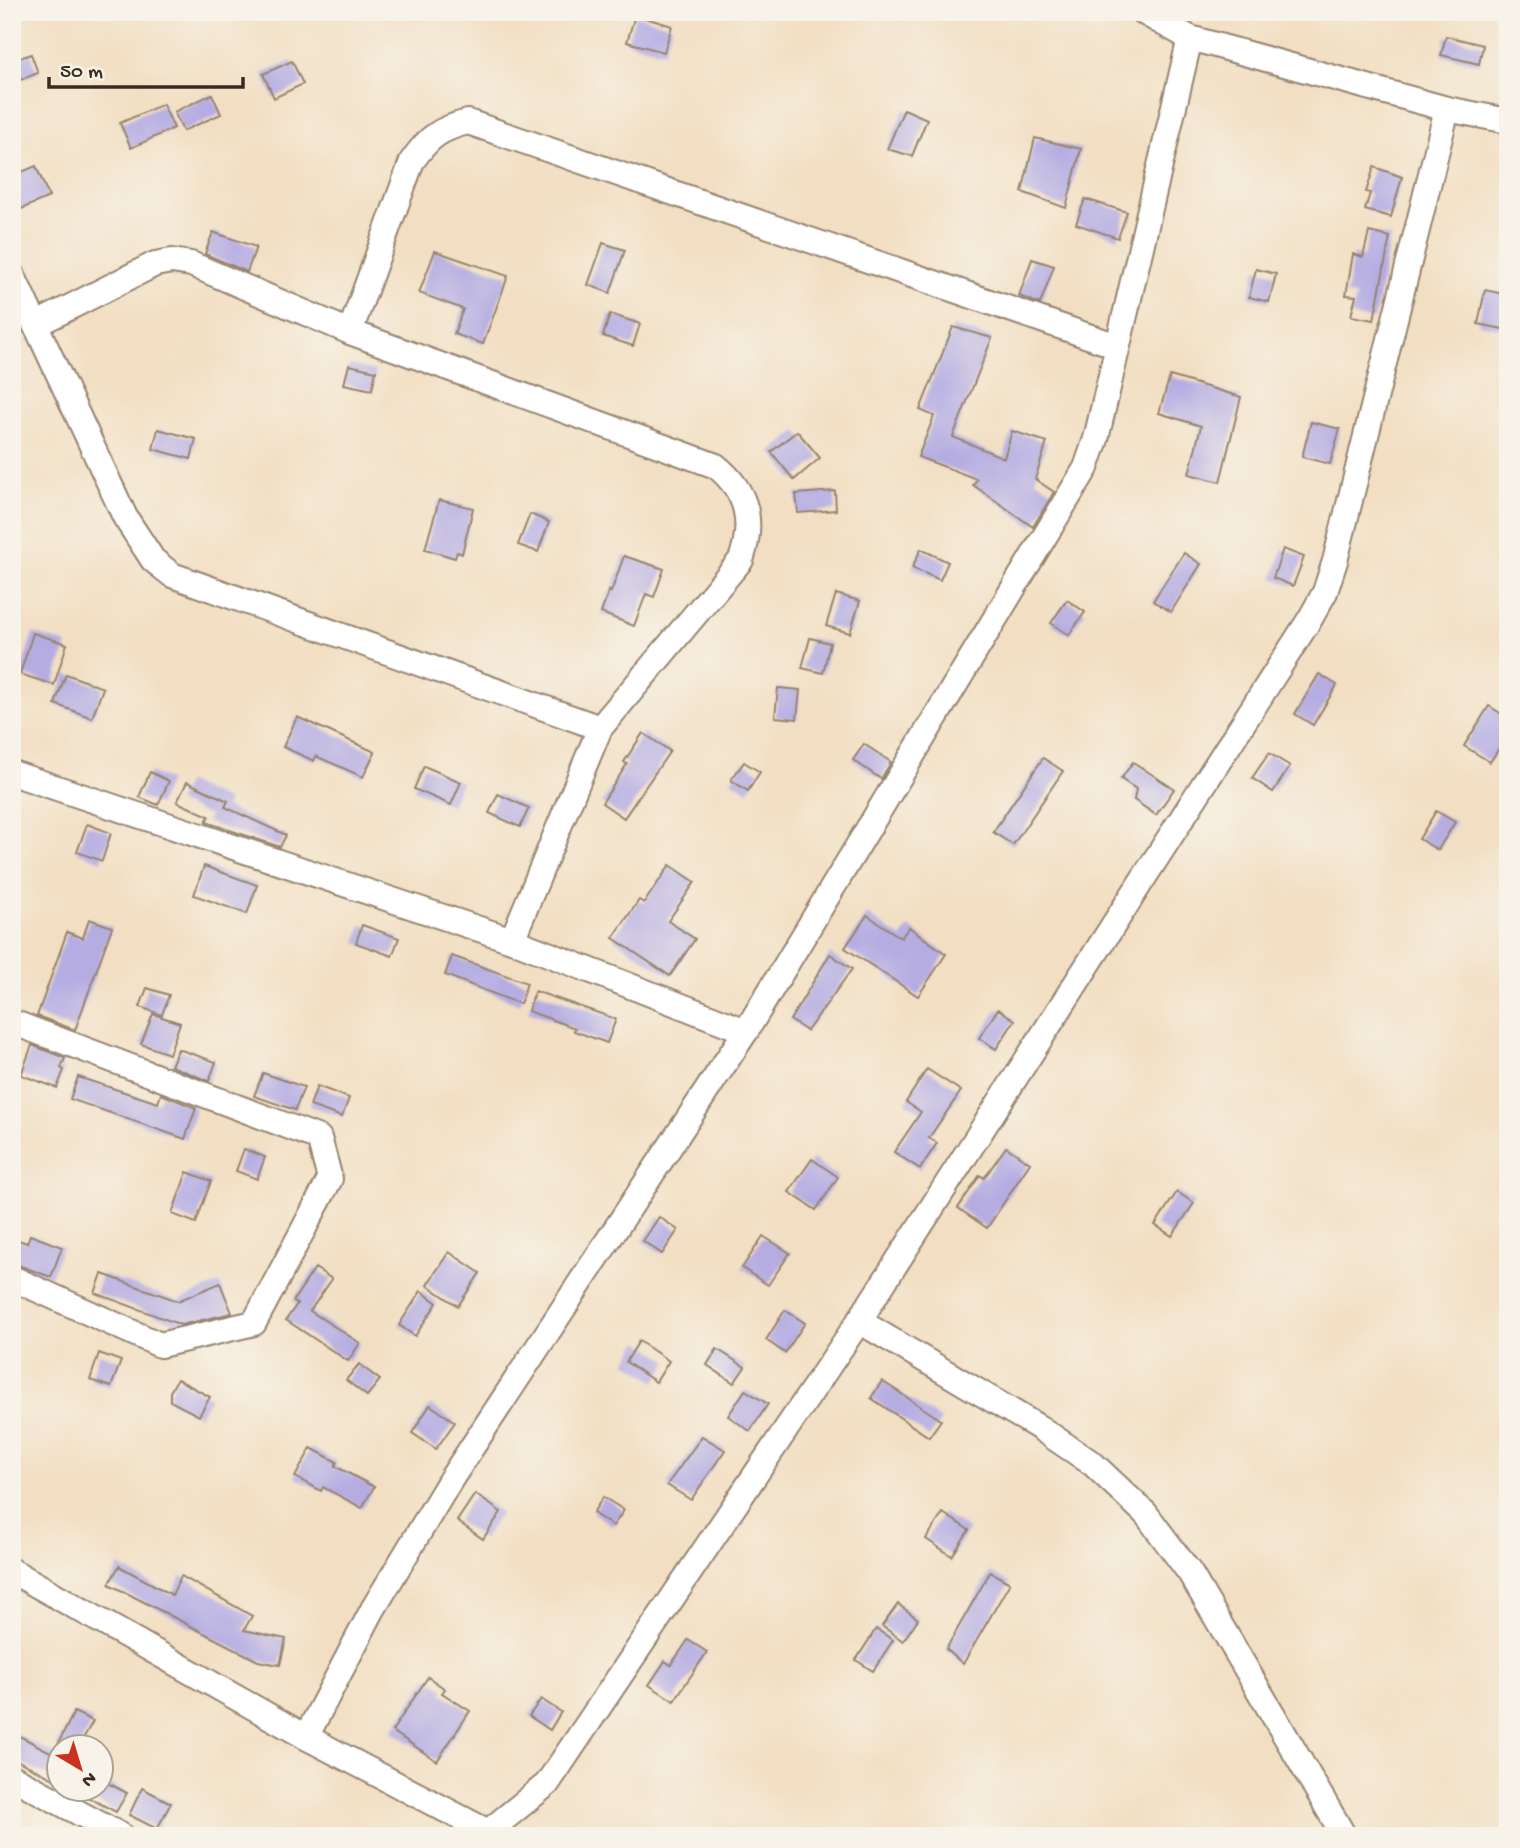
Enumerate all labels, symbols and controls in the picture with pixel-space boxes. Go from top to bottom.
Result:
scale bar [49,46,243,90]
text: 50 m [60,61,103,86]
north arrow [46,1732,116,1802]
text: N [76,1766,100,1792]

